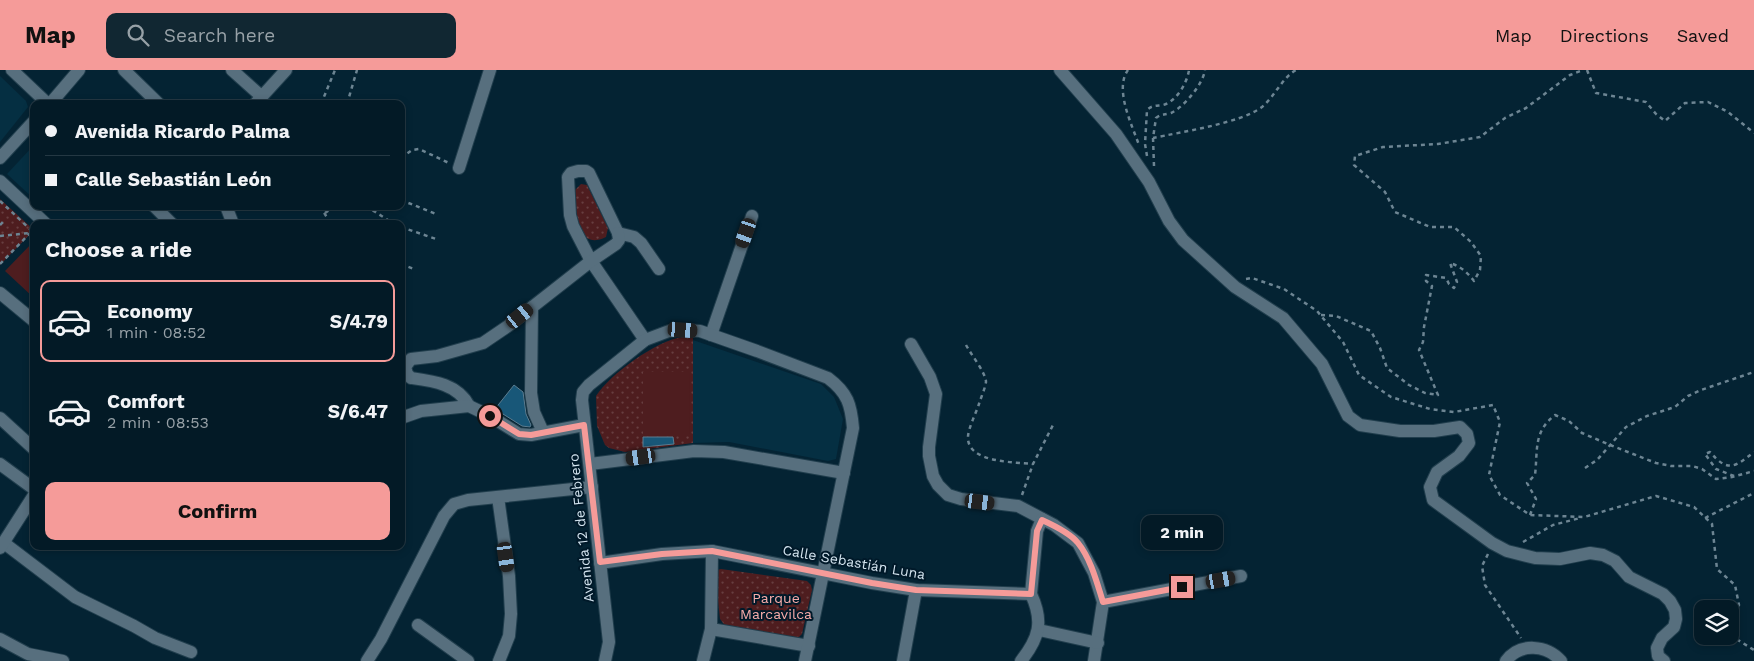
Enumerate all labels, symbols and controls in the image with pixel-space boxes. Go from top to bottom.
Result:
search box [106,13,456,58]
text: Map [25,21,76,49]
icon: search [124,21,152,49]
text: Search here [164,24,275,47]
text: Map [1495,25,1532,46]
text: Directions [1560,25,1649,46]
text: Saved [1677,25,1729,46]
text: Avenida Ricardo Palma [75,120,290,143]
text: Calle Sebastián León [75,168,272,191]
car [734,216,757,250]
text: Choose a ride [45,237,192,262]
icon: car [47,299,92,344]
text: Economy [107,300,192,323]
car [503,301,536,331]
text: S/4.79 [330,310,388,333]
car [667,321,698,339]
text: 1 min · 08:52 [107,323,206,342]
icon: car [47,389,92,434]
text: Comfort [107,390,185,413]
text: S/6.47 [328,400,388,423]
route start [479,405,501,427]
text: 2 min · 08:53 [107,413,209,432]
car [625,447,656,467]
street label: Avenida 12 de Febrero [565,453,597,603]
button: Confirm [45,482,390,540]
car [964,493,995,511]
callout: 2 min [1141,514,1223,550]
text: 2 min [1160,523,1204,542]
car [496,541,515,573]
street label: Calle Sebastián Luna [781,542,927,582]
car [1204,570,1237,590]
route end [1171,576,1193,598]
park label: Parque Marcavilca [740,590,812,622]
map controls [1694,600,1739,645]
button: layers [1694,600,1739,645]

